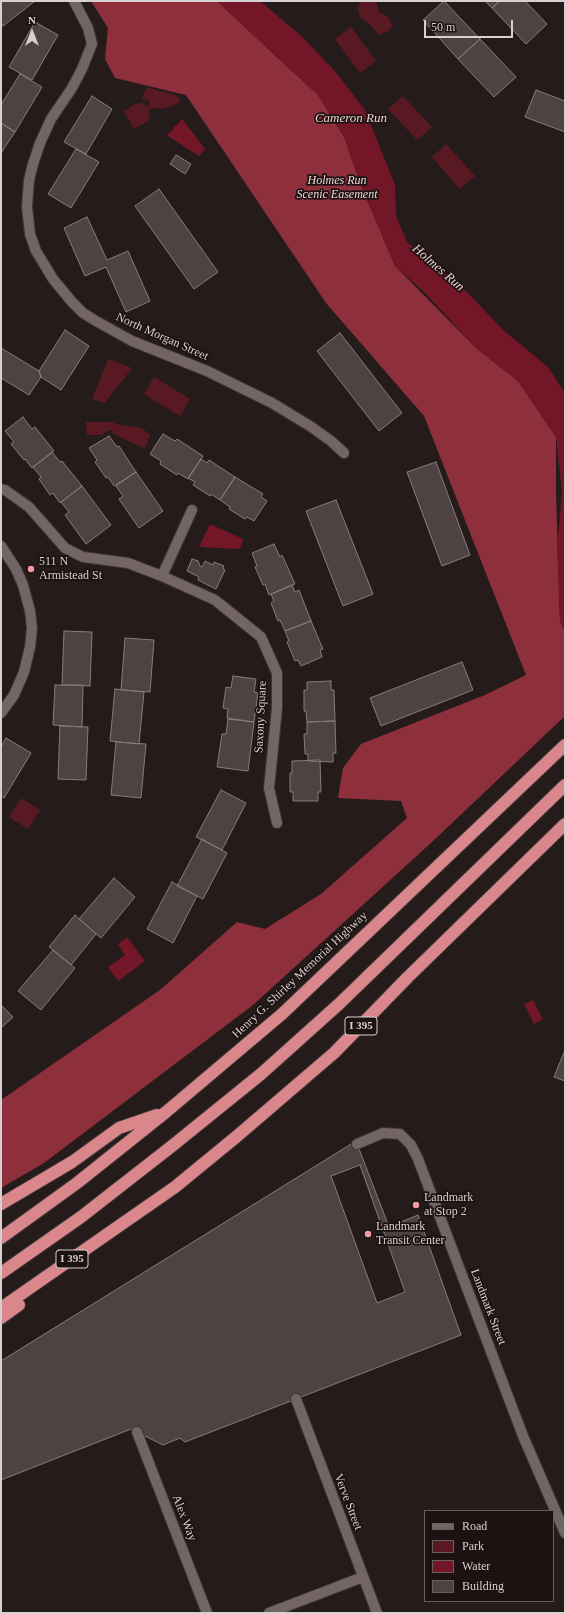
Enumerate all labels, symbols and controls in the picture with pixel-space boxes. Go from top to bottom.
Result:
north arrow [12,12,52,52]
scale bar [426,12,515,38]
text: N [28,14,36,26]
text: 50 m [431,20,455,34]
water label: Cameron Run [315,111,387,127]
park label: Holmes Run Scenic Easement [297,174,377,202]
water label: Holmes Run [409,241,467,295]
street label: North Morgan Street [114,310,210,364]
place label: 511 N Armistead St [39,555,102,583]
marker: 511 N Armistead St [26,564,36,574]
street label: Saxony Square [252,681,270,753]
street label: Henry G. Shirley Memorial Highway [229,908,371,1042]
road number: I 395 [345,1017,377,1035]
place label: Landmark at Stop 2 [424,1191,473,1219]
marker: Landmark at Stop 2 [411,1200,421,1210]
place label: Landmark Transit Center [376,1220,445,1248]
marker: Landmark Transit Center [363,1229,373,1239]
road number: I 395 [56,1250,88,1268]
street label: Landmark Street [467,1267,509,1347]
street label: Verve Street [331,1472,365,1532]
street label: Alex Way [169,1493,199,1543]
legend [424,1510,554,1602]
text: Road [462,1519,487,1533]
text: Park [462,1539,484,1553]
text: Water [462,1559,490,1573]
text: Building [462,1579,504,1593]

